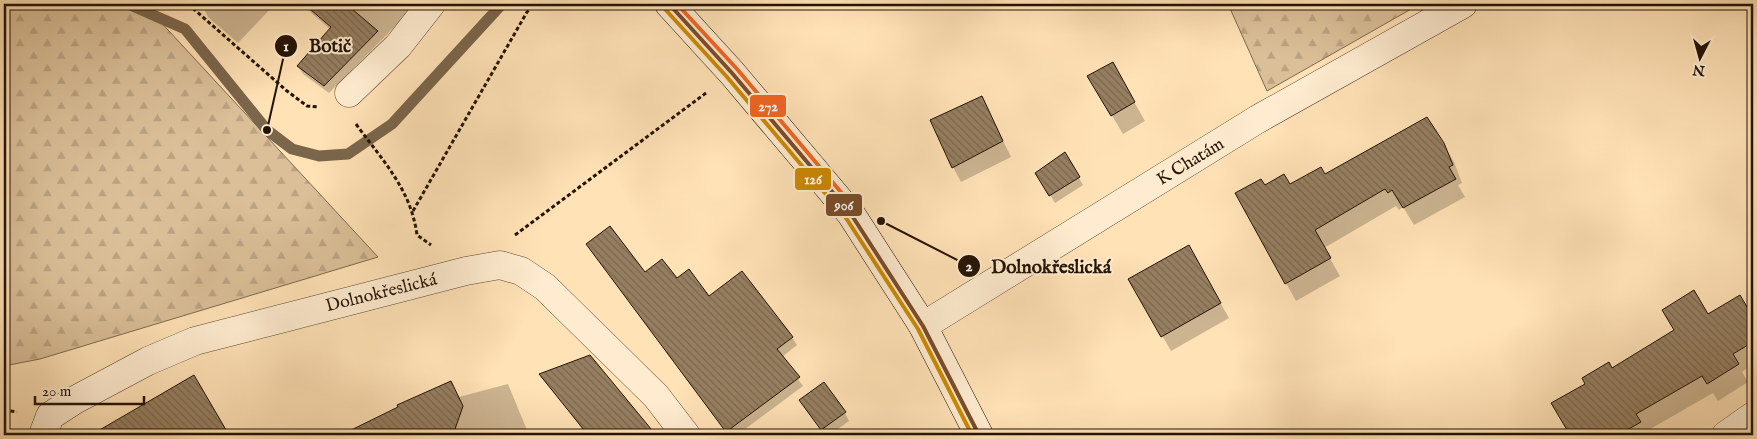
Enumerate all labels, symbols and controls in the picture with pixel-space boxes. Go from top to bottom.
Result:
callout: Botič [273,29,361,63]
north arrow [1674,32,1724,82]
text: Botič [309,35,351,59]
text: 1 [283,37,289,56]
text: N [1692,60,1707,80]
line badge: 272 [749,94,787,118]
text: 272 [758,98,778,116]
street label: K Chatám [1153,133,1229,191]
line badge: 126 [794,167,832,191]
text: 126 [804,171,823,189]
line badge: 906 [825,193,863,217]
text: 906 [834,197,855,215]
callout: Dolnokřeslická [956,249,1121,283]
text: Dolnokřeslická [991,256,1112,280]
text: 2 [965,257,973,276]
street label: Dolnokřeslická [323,268,440,318]
scale bar [35,374,144,406]
text: 20 m [42,382,72,401]

